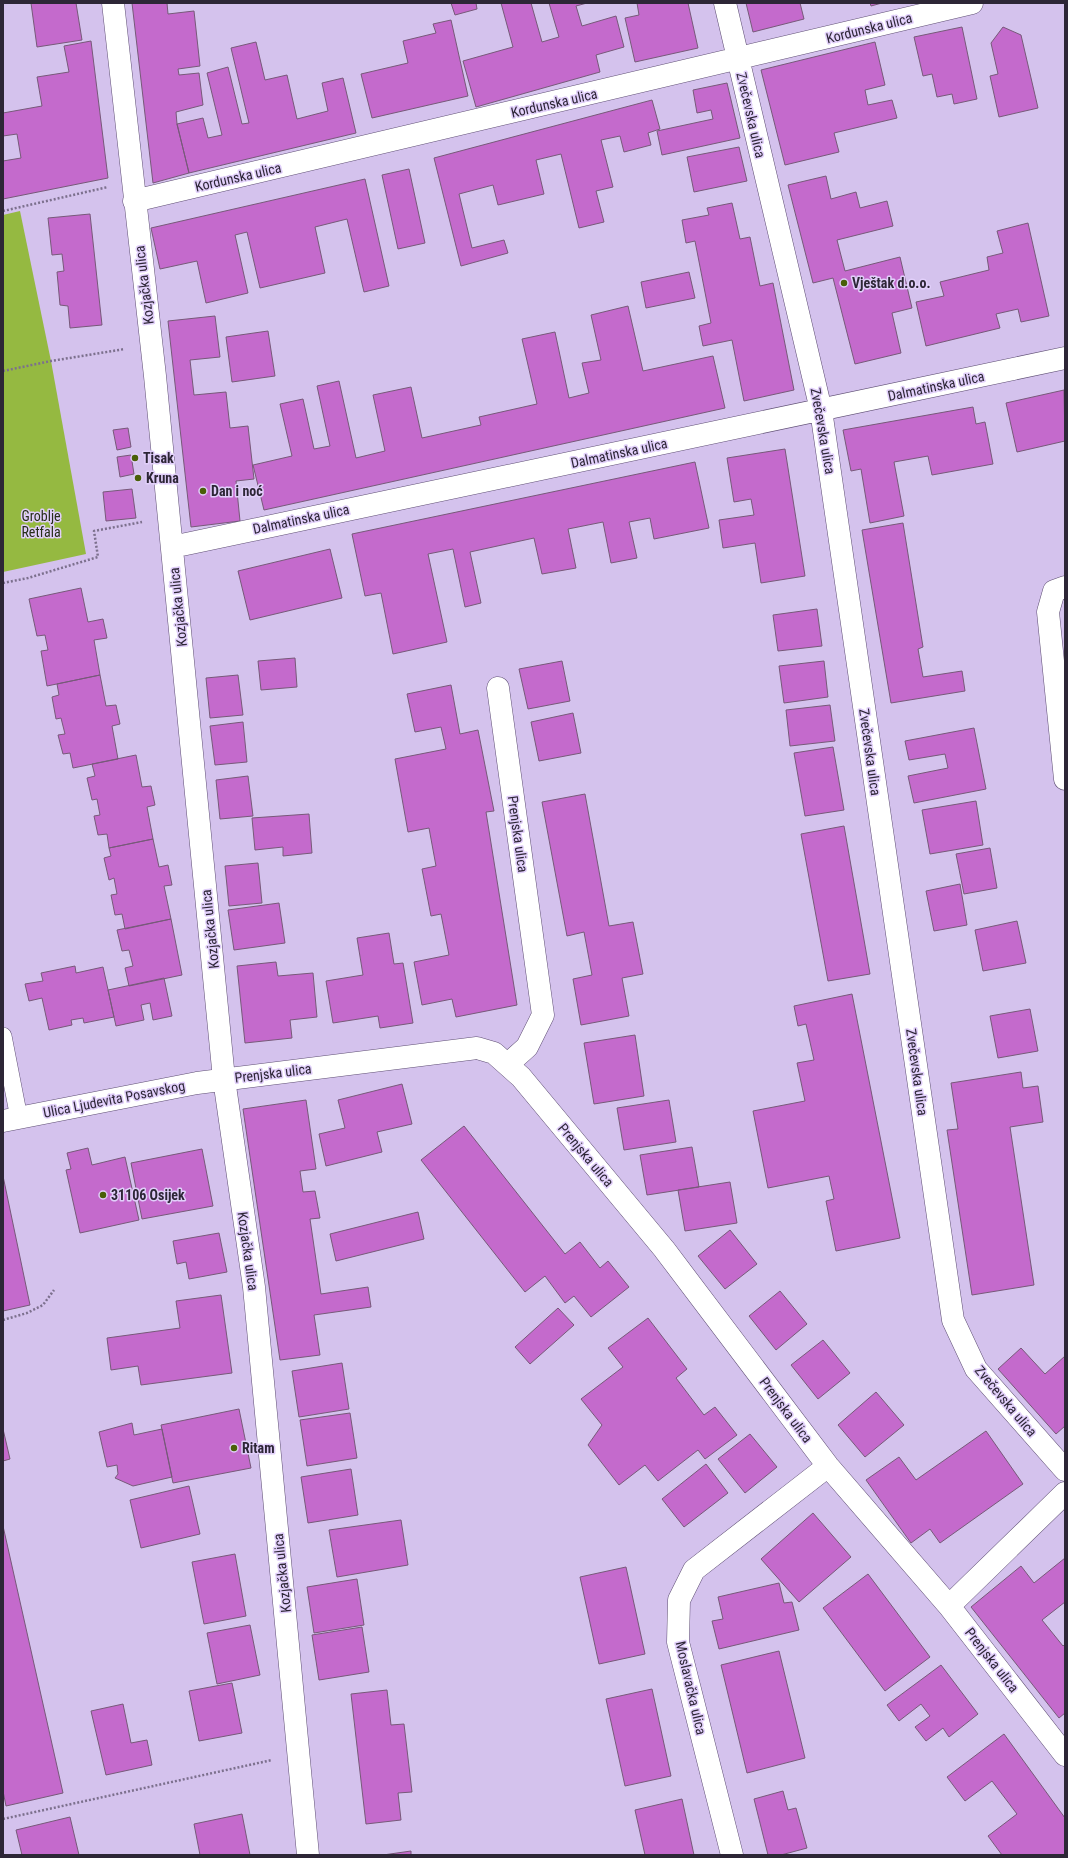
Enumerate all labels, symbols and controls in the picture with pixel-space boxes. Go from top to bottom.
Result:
street label: Kordunska ulica [824,10,914,46]
street label: Zvečevska ulica [733,71,769,159]
street label: Kordunska ulica [509,85,599,121]
street label: Kordunska ulica [193,159,283,195]
street label: Kozjačka ulica [131,245,157,325]
place label: Vještak d.o.o. [852,275,930,291]
marker: Vještak d.o.o. [839,278,849,288]
street label: Dalmatinska ulica [886,368,986,404]
street label: Zvečevska ulica [808,387,838,475]
street label: Dalmatinska ulica [569,435,669,471]
place label: Tisak [143,450,174,466]
marker: Tisak [130,453,140,463]
place label: Kruna [146,470,179,486]
marker: Kruna [133,473,143,483]
place label: Dan i noć [211,483,263,499]
marker: Dan i noć [198,486,208,496]
street label: Dalmatinska ulica [251,501,351,537]
park label: Groblje Retfala [21,508,61,540]
street label: Kozjačka ulica [166,567,190,647]
street label: Zvečevska ulica [856,708,884,796]
street label: Prenjska ulica [505,795,531,873]
street label: Kozjačka ulica [198,889,222,969]
street label: Zvečevska ulica [903,1028,931,1116]
street label: Prenjska ulica [234,1060,312,1086]
street label: Ulica Ljudevita Posavskog [42,1077,186,1121]
street label: Prenjska ulica [555,1120,617,1190]
place label: 31106 Osijek [111,1187,185,1203]
marker: 31106 Osijek [98,1190,108,1200]
street label: Kozjačka ulica [235,1211,261,1291]
street label: Zvečevska ulica [972,1362,1040,1440]
street label: Prenjska ulica [756,1374,816,1446]
place label: Ritam [242,1440,275,1456]
marker: Ritam [229,1443,239,1453]
street label: Kozjačka ulica [270,1533,294,1613]
street label: Prenjska ulica [962,1625,1022,1695]
street label: Moslavačka ulica [672,1640,710,1736]

